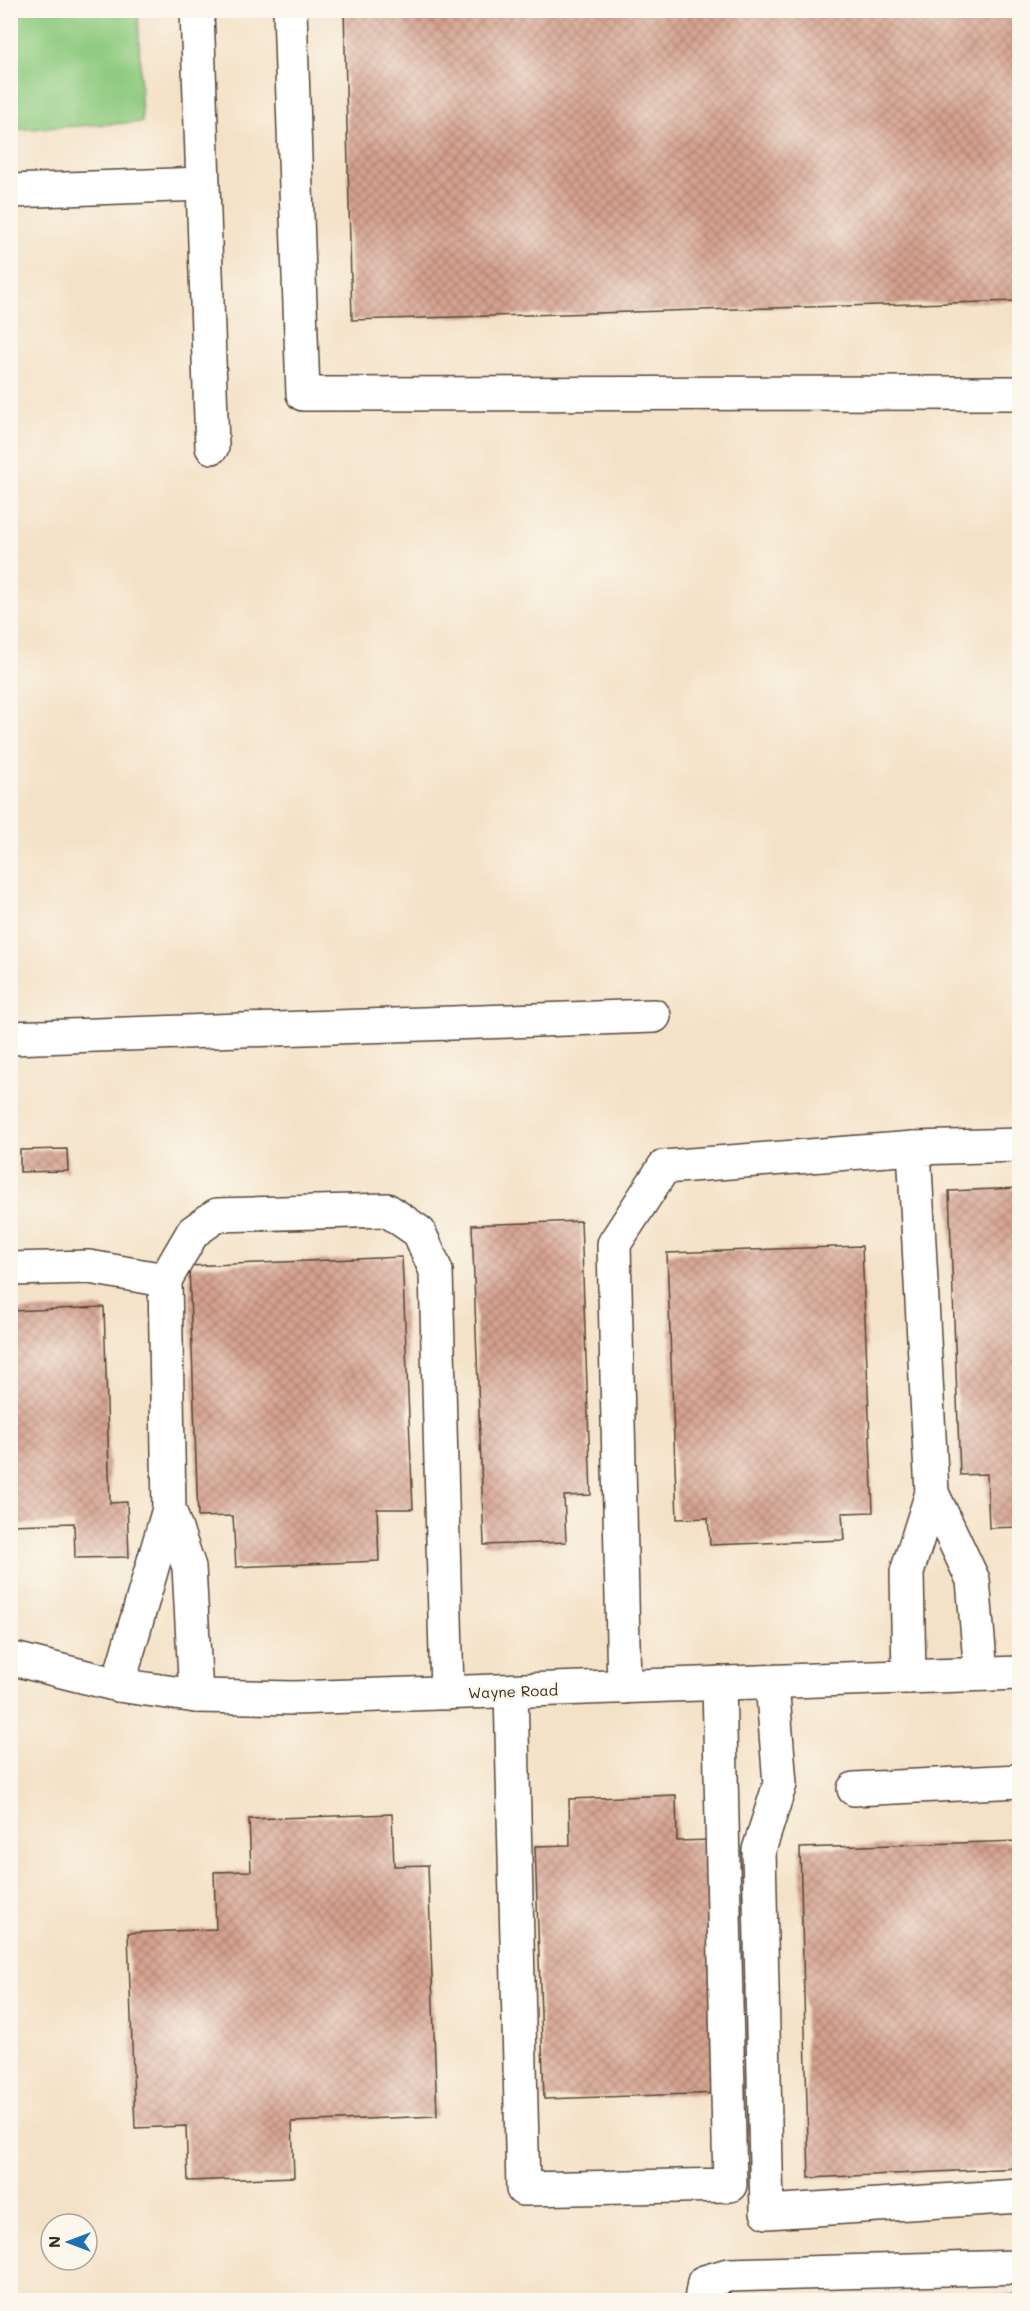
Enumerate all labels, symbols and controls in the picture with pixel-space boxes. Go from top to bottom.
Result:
street label: Wayne Road [468,1679,558,1703]
north arrow [39,2212,99,2272]
text: N [43,2236,64,2248]

